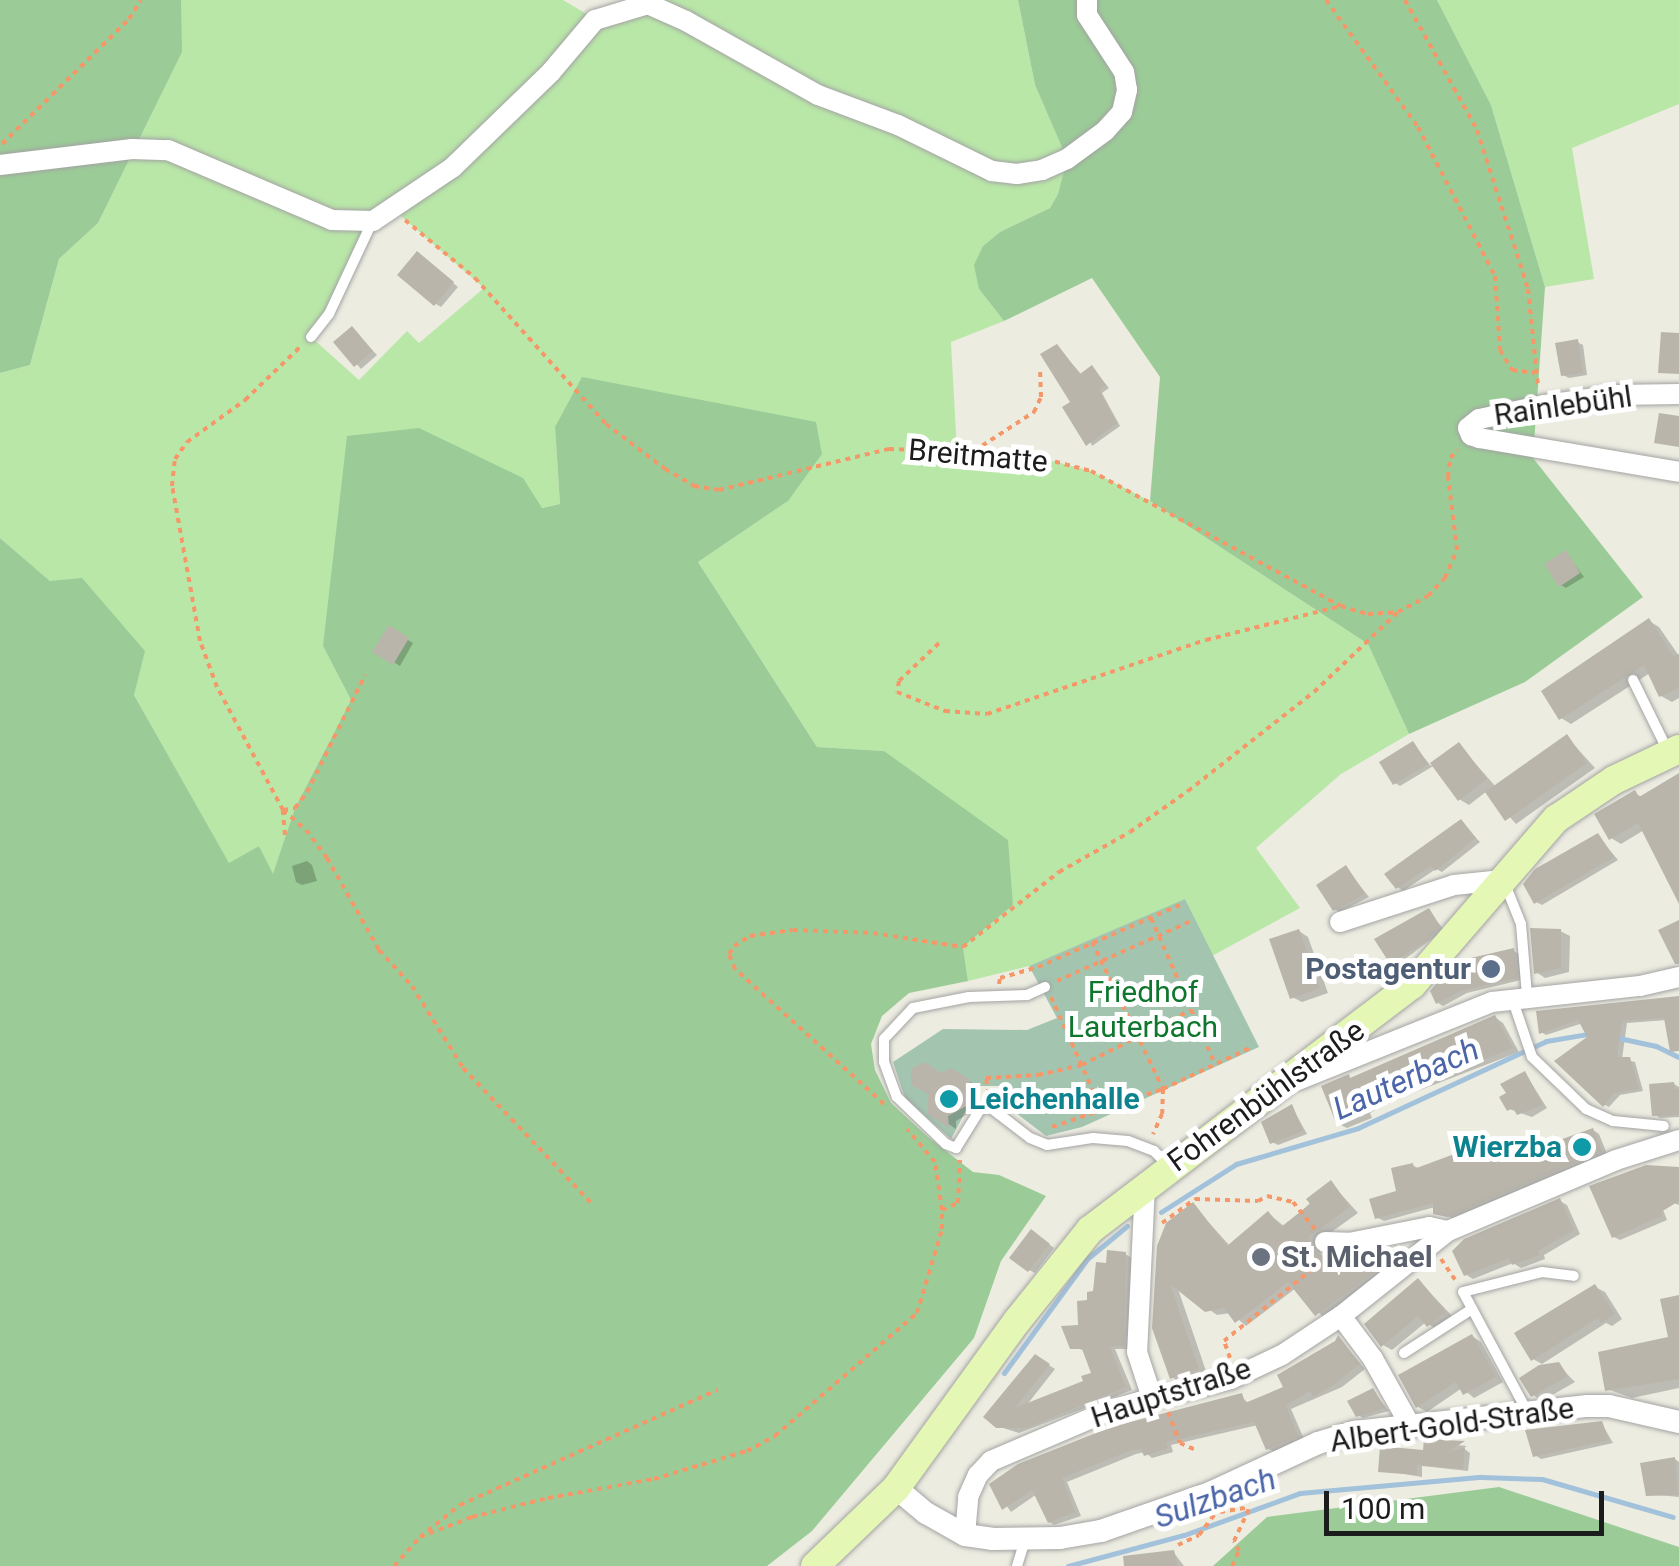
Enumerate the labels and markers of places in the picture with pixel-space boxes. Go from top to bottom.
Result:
place label: Postagentur [1305,951,1471,987]
marker: Postagentur [1480,958,1502,980]
place label: Leichenhalle [969,1081,1140,1117]
marker: Leichenhalle [938,1088,960,1110]
place label: Wierzba [1452,1129,1562,1165]
marker: Wierzba [1571,1136,1593,1158]
place label: St. Michael [1281,1239,1433,1275]
marker: St. Michael [1250,1246,1272,1268]

